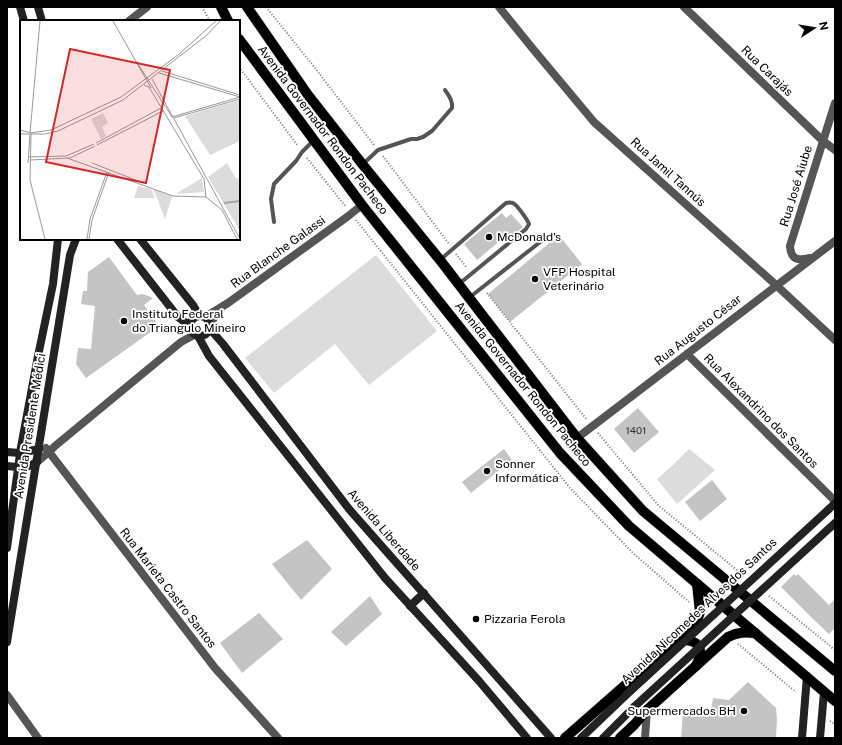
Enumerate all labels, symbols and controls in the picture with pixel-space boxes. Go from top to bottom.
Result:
north arrow [794,8,834,48]
inset map [20,20,240,240]
text: N [817,20,831,31]
street label: Avenida Governador Rondon Pacheco [255,43,391,217]
street label: Rua Carajás [738,43,796,99]
street label: Rua Jamil Tannús [628,135,708,209]
street label: Rua José Aiube [777,144,815,228]
street label: Rua Blanche Galassi [228,213,328,291]
place label: McDonald's [497,230,561,244]
marker: McDonald's [484,232,494,242]
place label: VFP Hospital Veterinário [543,265,616,293]
marker: VFP Hospital Veterinário [530,274,540,284]
street label: Rua Augusto César [652,291,745,368]
street label: Avenida Governador Rondon Pacheco [452,299,594,469]
place label: Instituto Federal do Triangulo Mineiro [132,307,246,335]
marker: Instituto Federal do Triangulo Mineiro [119,316,129,326]
street label: Rua Alexandrino dos Santos [701,351,821,471]
street label: Avenida Presidente Médici [12,352,48,500]
house number: 1401 [626,424,646,436]
place label: Sonner Informática [495,457,559,485]
marker: Sonner Informática [482,466,492,476]
street label: Avenida Liberdade [345,486,423,574]
street label: Rua Marieta Castro Santos [117,525,219,651]
street label: Avenida Nicomedes Alves dos Santos [618,535,780,687]
place label: Pizzaria Ferola [484,612,566,626]
marker: Pizzaria Ferola [471,614,481,624]
place label: Supermercados BH [627,704,736,718]
marker: Supermercados BH [739,706,749,716]

